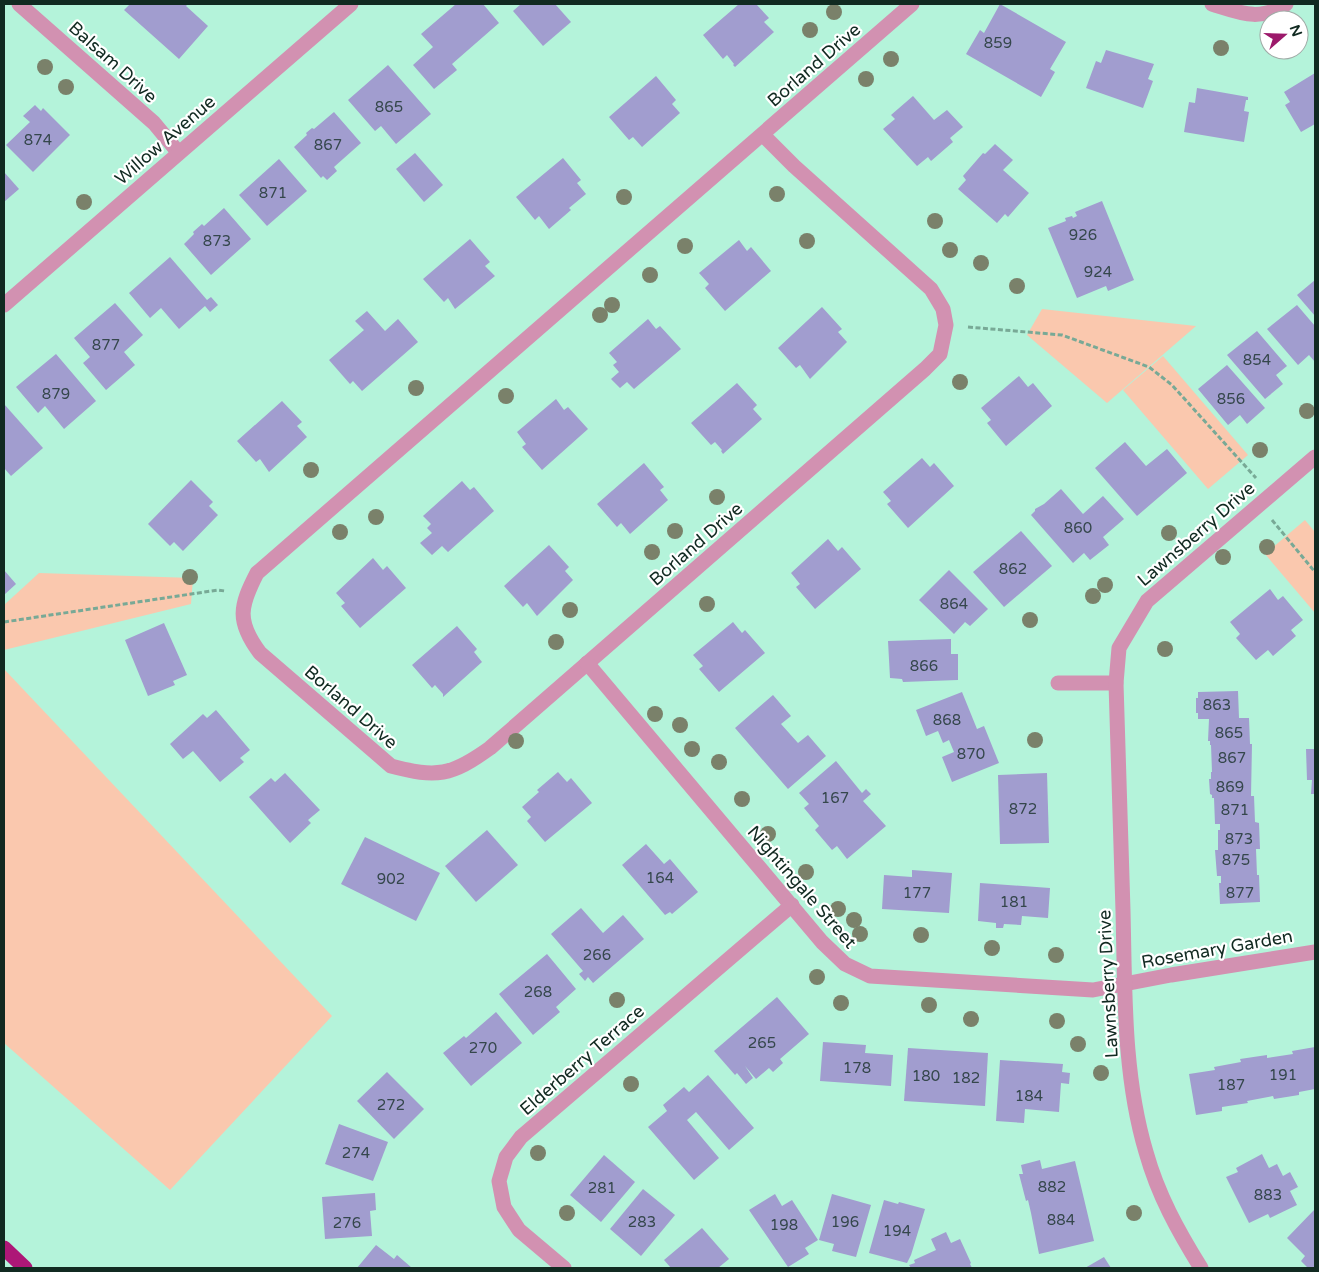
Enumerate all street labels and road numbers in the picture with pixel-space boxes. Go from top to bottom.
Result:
street label: Balsam Drive [64,17,162,107]
street label: Borland Drive [763,19,865,111]
street label: Willow Avenue [110,90,220,190]
street label: Lawnsberry Drive [1133,477,1259,591]
street label: Borland Drive [645,498,747,590]
street label: Borland Drive [300,661,402,753]
street label: Nightingale Street [743,821,861,953]
street label: Lawnsberry Drive [1093,909,1123,1059]
street label: Rosemary Garden [1140,925,1294,973]
street label: Elderberry Terrace [515,1000,649,1120]

